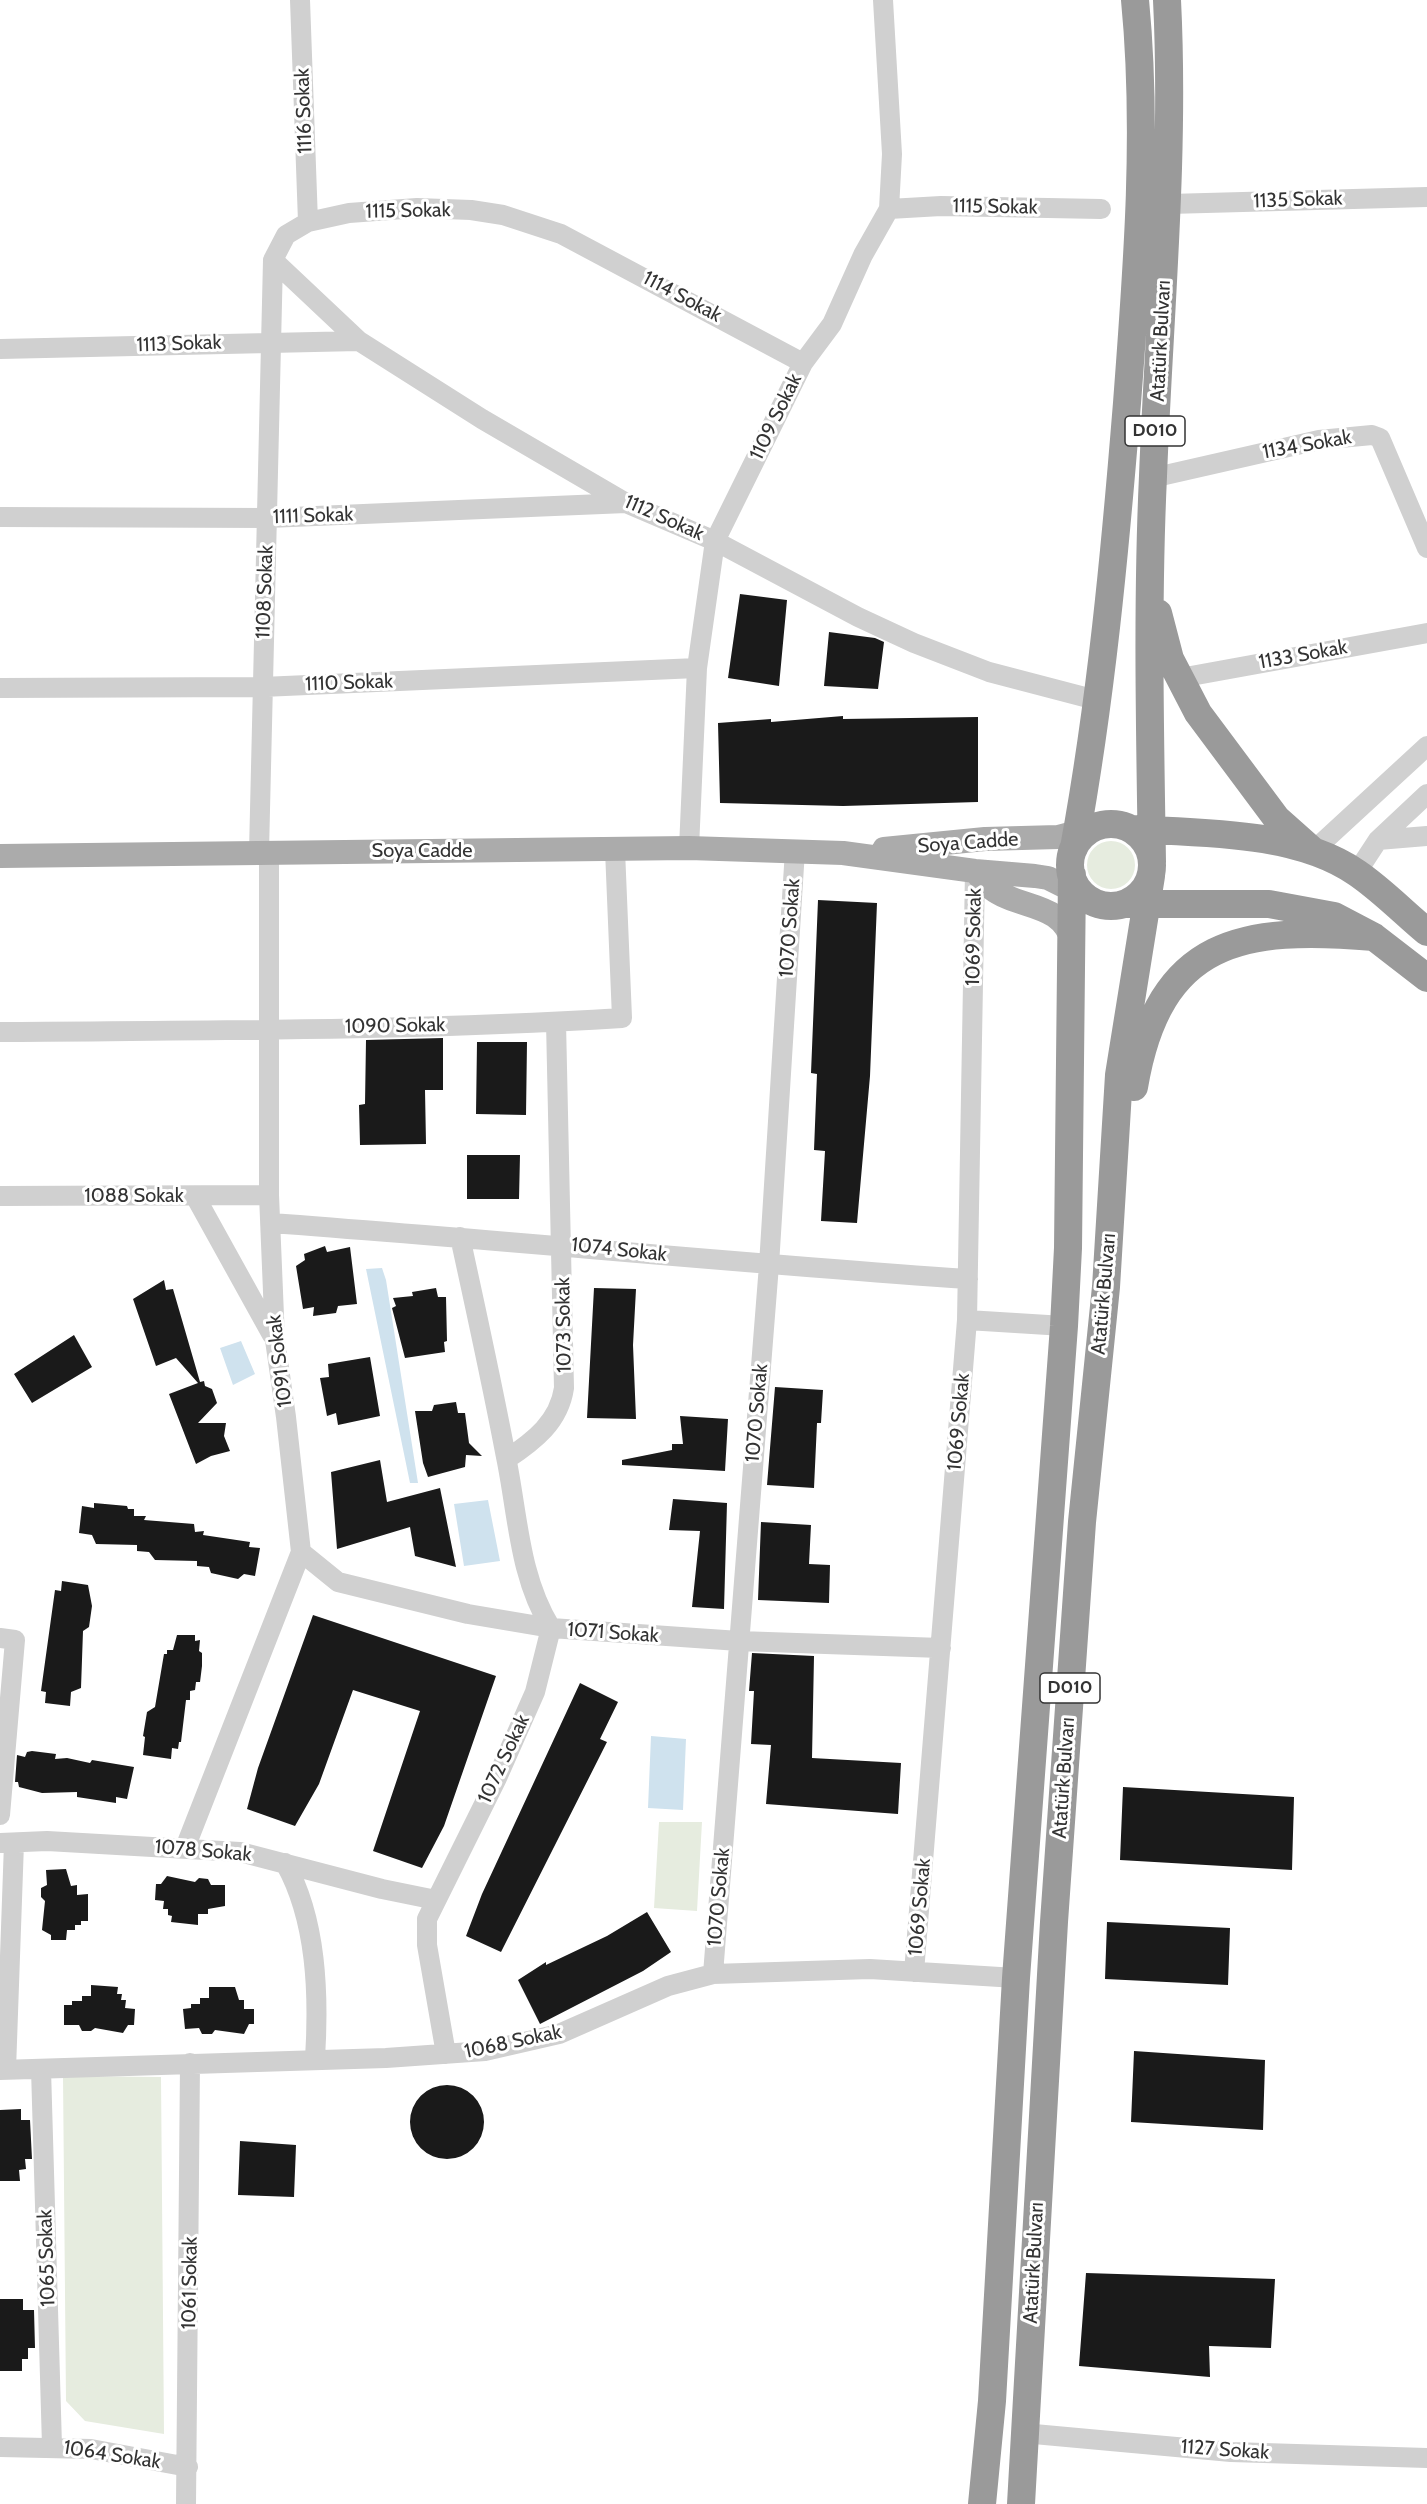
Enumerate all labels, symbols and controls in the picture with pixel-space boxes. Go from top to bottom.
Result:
street label: 1116 Sokak [291,68,317,154]
street label: 1135 Sokak [1253,186,1343,214]
street label: 1115 Sokak [952,194,1038,220]
street label: 1115 Sokak [365,198,451,224]
street label: 1114 Sokak [639,266,725,328]
street label: Atatürk Bulvarı [1146,280,1176,402]
street label: 1113 Sokak [136,331,222,357]
street label: 1109 Sokak [745,370,807,464]
road number: D010 [1125,416,1185,446]
street label: 1134 Sokak [1261,425,1353,465]
street label: 1112 Sokak [620,490,708,546]
street label: 1111 Sokak [272,503,354,529]
street label: 1108 Sokak [251,545,279,639]
street label: 1133 Sokak [1257,635,1349,675]
street label: 1110 Sokak [305,669,393,697]
street label: Soya Cadde [917,828,1019,858]
street label: Soya Cadde [372,839,472,863]
street label: 1070 Sokak [775,878,805,978]
street label: 1069 Sokak [961,888,987,986]
street label: 1090 Sokak [345,1013,445,1039]
street label: 1088 Sokak [84,1184,184,1208]
street label: Atatürk Bulvarı [1087,1232,1121,1356]
street label: 1074 Sokak [570,1233,668,1267]
street label: 1073 Sokak [551,1277,577,1373]
street label: 1091 Sokak [262,1313,298,1409]
street label: 1070 Sokak [741,1363,773,1463]
street label: 1069 Sokak [943,1372,975,1472]
street label: 1071 Sokak [567,1618,659,1648]
road number: D010 [1040,1673,1100,1703]
street label: 1072 Sokak [473,1711,535,1807]
street label: Atatürk Bulvarı [1048,1716,1080,1840]
street label: 1078 Sokak [154,1835,252,1867]
street label: 1070 Sokak [703,1847,735,1947]
street label: 1069 Sokak [904,1857,936,1957]
street label: 1068 Sokak [462,2020,564,2064]
street label: Atatürk Bulvarı [1019,2202,1049,2324]
street label: 1065 Sokak [33,2209,61,2307]
street label: 1061 Sokak [177,2236,203,2330]
street label: 1064 Sokak [62,2435,162,2475]
street label: 1127 Sokak [1180,2435,1270,2465]

